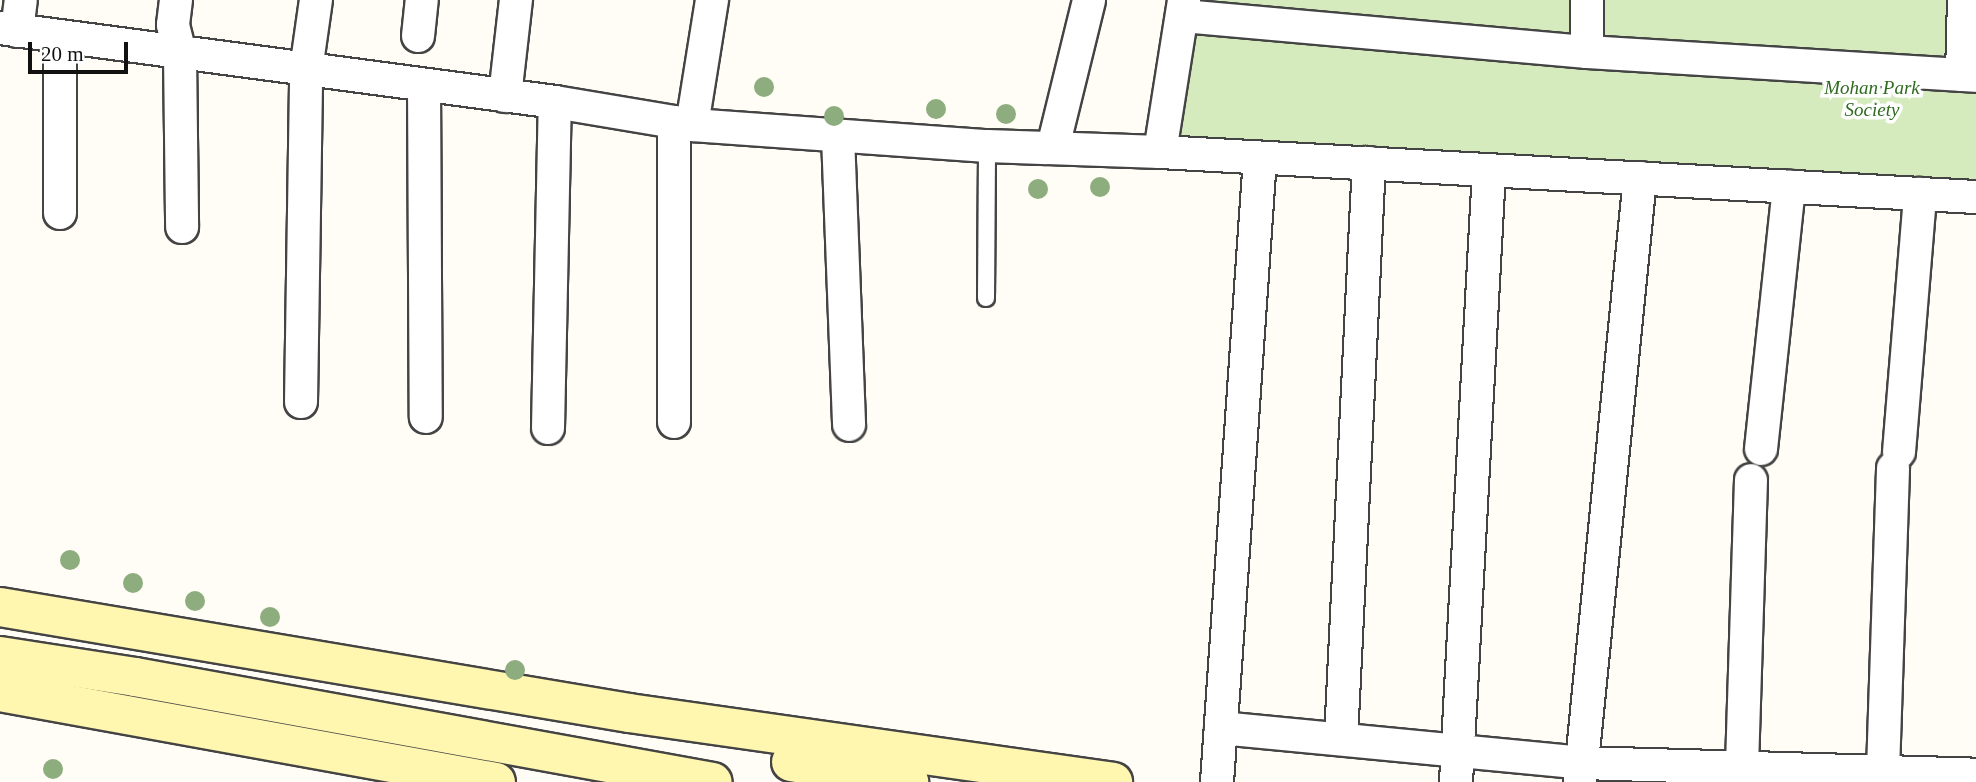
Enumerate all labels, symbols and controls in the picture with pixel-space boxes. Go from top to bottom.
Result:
scale bar [32,28,131,72]
text: 20 m [41,42,84,66]
park label: Mohan Park Society [1824,77,1920,121]

